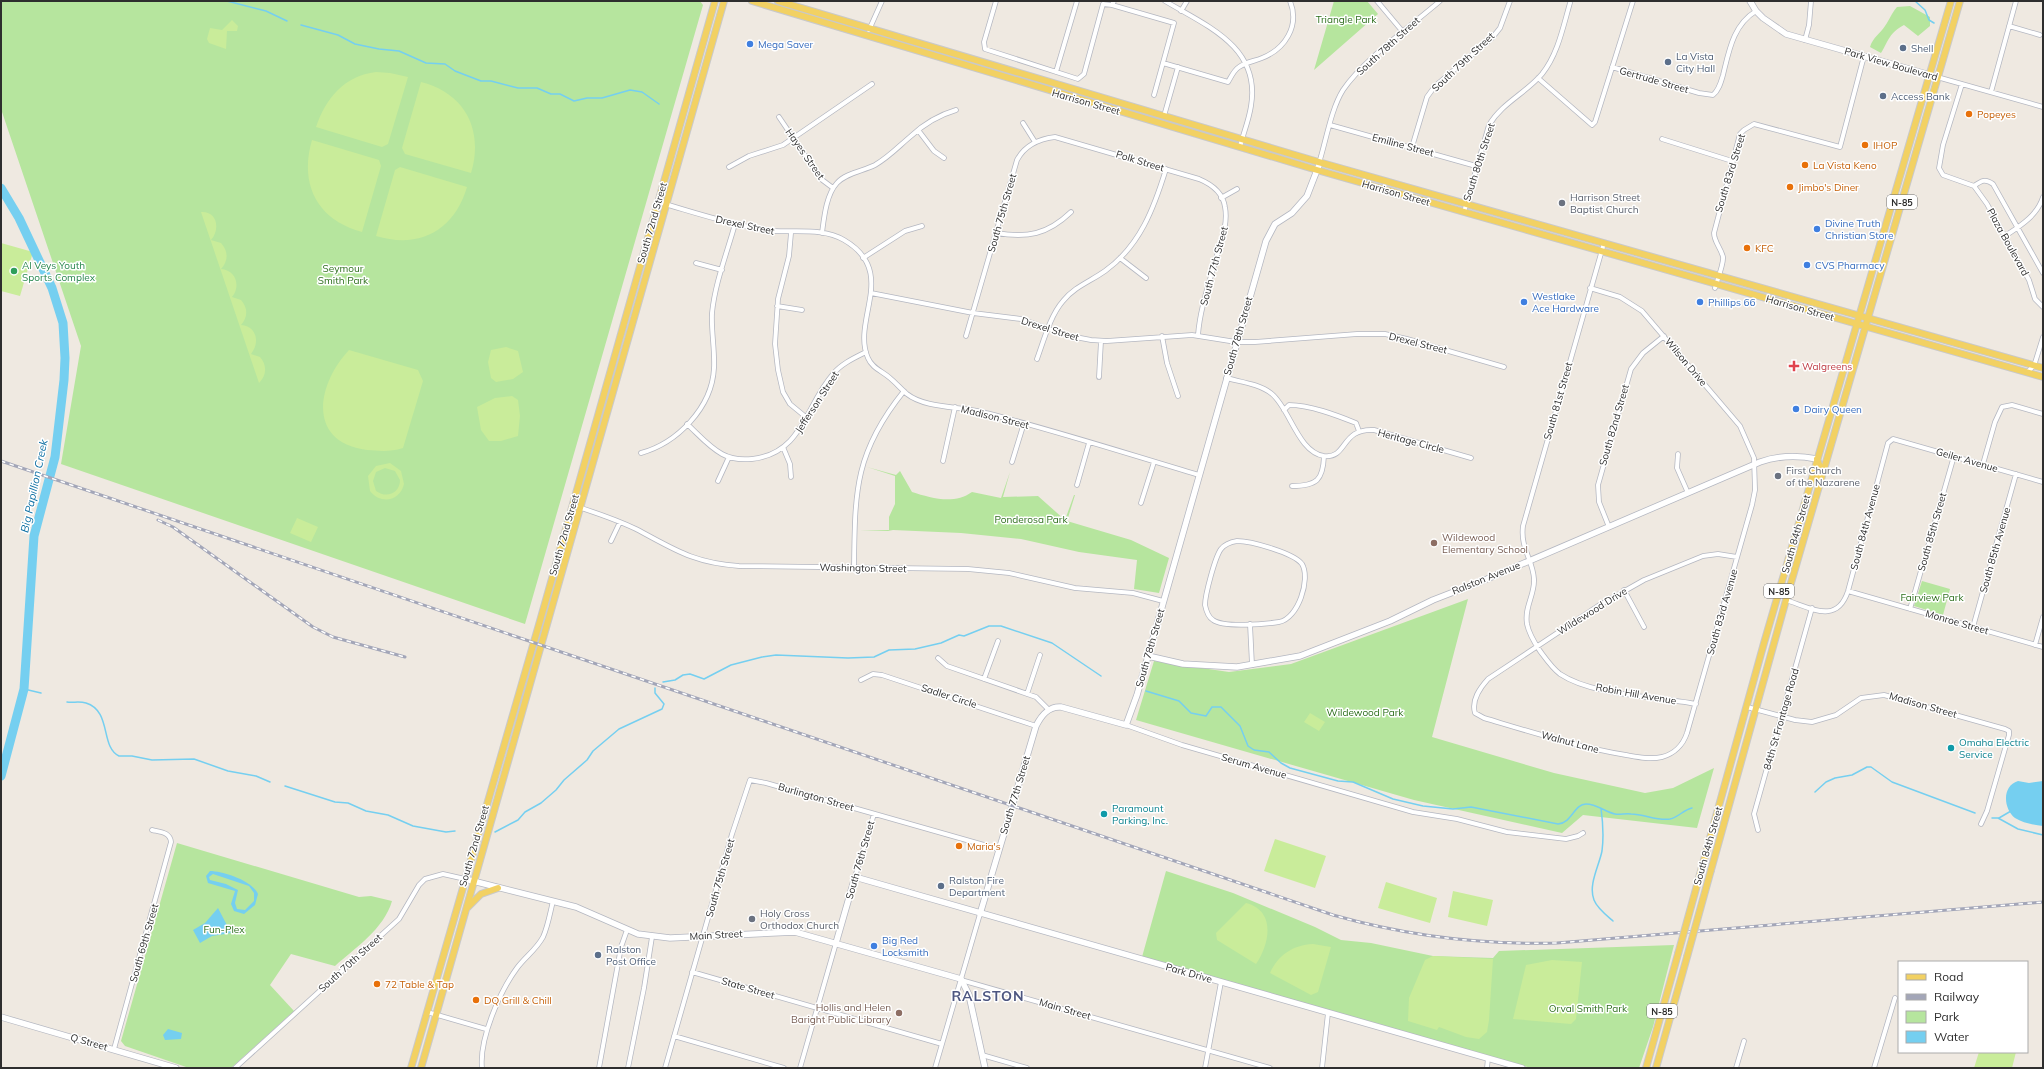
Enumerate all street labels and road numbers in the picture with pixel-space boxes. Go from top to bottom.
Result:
street label: South 78th Street [1353,14,1423,78]
street label: South 79th Street [1429,29,1498,94]
street label: Park View Boulevard [1843,44,1939,84]
street label: Gertrude Street [1618,64,1691,96]
street label: Harrison Street [1051,86,1122,118]
street label: South 80th Street [1460,121,1498,203]
street label: Hayes Street [783,126,828,183]
street label: Emiline Street [1371,131,1436,160]
street label: South 83rd Street [1712,132,1748,214]
street label: Polk Street [1114,148,1166,175]
street label: South 75th Street [985,172,1020,254]
street label: Harrison Street [1361,177,1432,209]
street label: South 72nd Street [634,180,670,265]
road number: N-85 [1887,195,1917,209]
street label: Plaza Boulevard [1984,206,2032,278]
street label: Drexel Street [714,212,776,238]
street label: South 77th Street [1197,225,1231,307]
street label: Harrison Street [1765,292,1836,324]
street label: South 78th Street [1221,295,1256,377]
street label: Drexel Street [1020,314,1081,344]
street label: Drexel Street [1387,329,1449,357]
street label: Wilson Drive [1662,335,1710,389]
street label: South 81st Street [1541,360,1575,441]
street label: Jefferson Street [792,368,842,435]
street label: South 82nd Street [1596,382,1632,467]
street label: Madison Street [960,402,1031,432]
street label: Heritage Circle [1376,426,1446,456]
street label: Geiler Avenue [1934,445,2000,475]
street label: South 84th Avenue [1847,483,1883,571]
street label: South 85th Street [1915,491,1950,573]
street label: South 72nd Street [546,492,582,577]
street label: South 84th Street [1779,493,1814,575]
street label: South 85th Avenue [1977,506,2013,594]
street label: Ralston Avenue [1450,558,1522,598]
street label: Washington Street [819,561,907,575]
street label: South 83rd Avenue [1704,568,1740,656]
street label: Wildewood Drive [1555,584,1629,638]
road number: N-85 [1764,584,1794,598]
street label: South 78th Street [1133,607,1168,689]
street label: Monroe Street [1924,607,1991,637]
street label: 84th St Frontage Road [1760,667,1802,771]
street label: Sadler Circle [919,681,979,711]
street label: Robin Hill Avenue [1595,681,1677,707]
street label: Madison Street [1888,689,1959,721]
street label: Walnut Lane [1540,728,1600,756]
street label: Serum Avenue [1220,750,1288,782]
street label: South 77th Street [997,754,1033,836]
street label: Burlington Street [777,780,856,814]
street label: South 72nd Street [456,803,492,888]
street label: South 84th Street [1691,805,1726,887]
street label: South 76th Street [843,819,878,901]
street label: South 75th Street [703,837,738,919]
street label: South 69th Street [127,902,162,984]
street label: Main Street [689,927,743,943]
street label: South 70th Street [315,931,385,995]
street label: Park Drive [1164,960,1214,986]
street label: State Street [720,974,777,1002]
street label: Main Street [1038,995,1093,1023]
road number: N-85 [1647,1004,1677,1018]
street label: Q Street [69,1031,110,1054]

